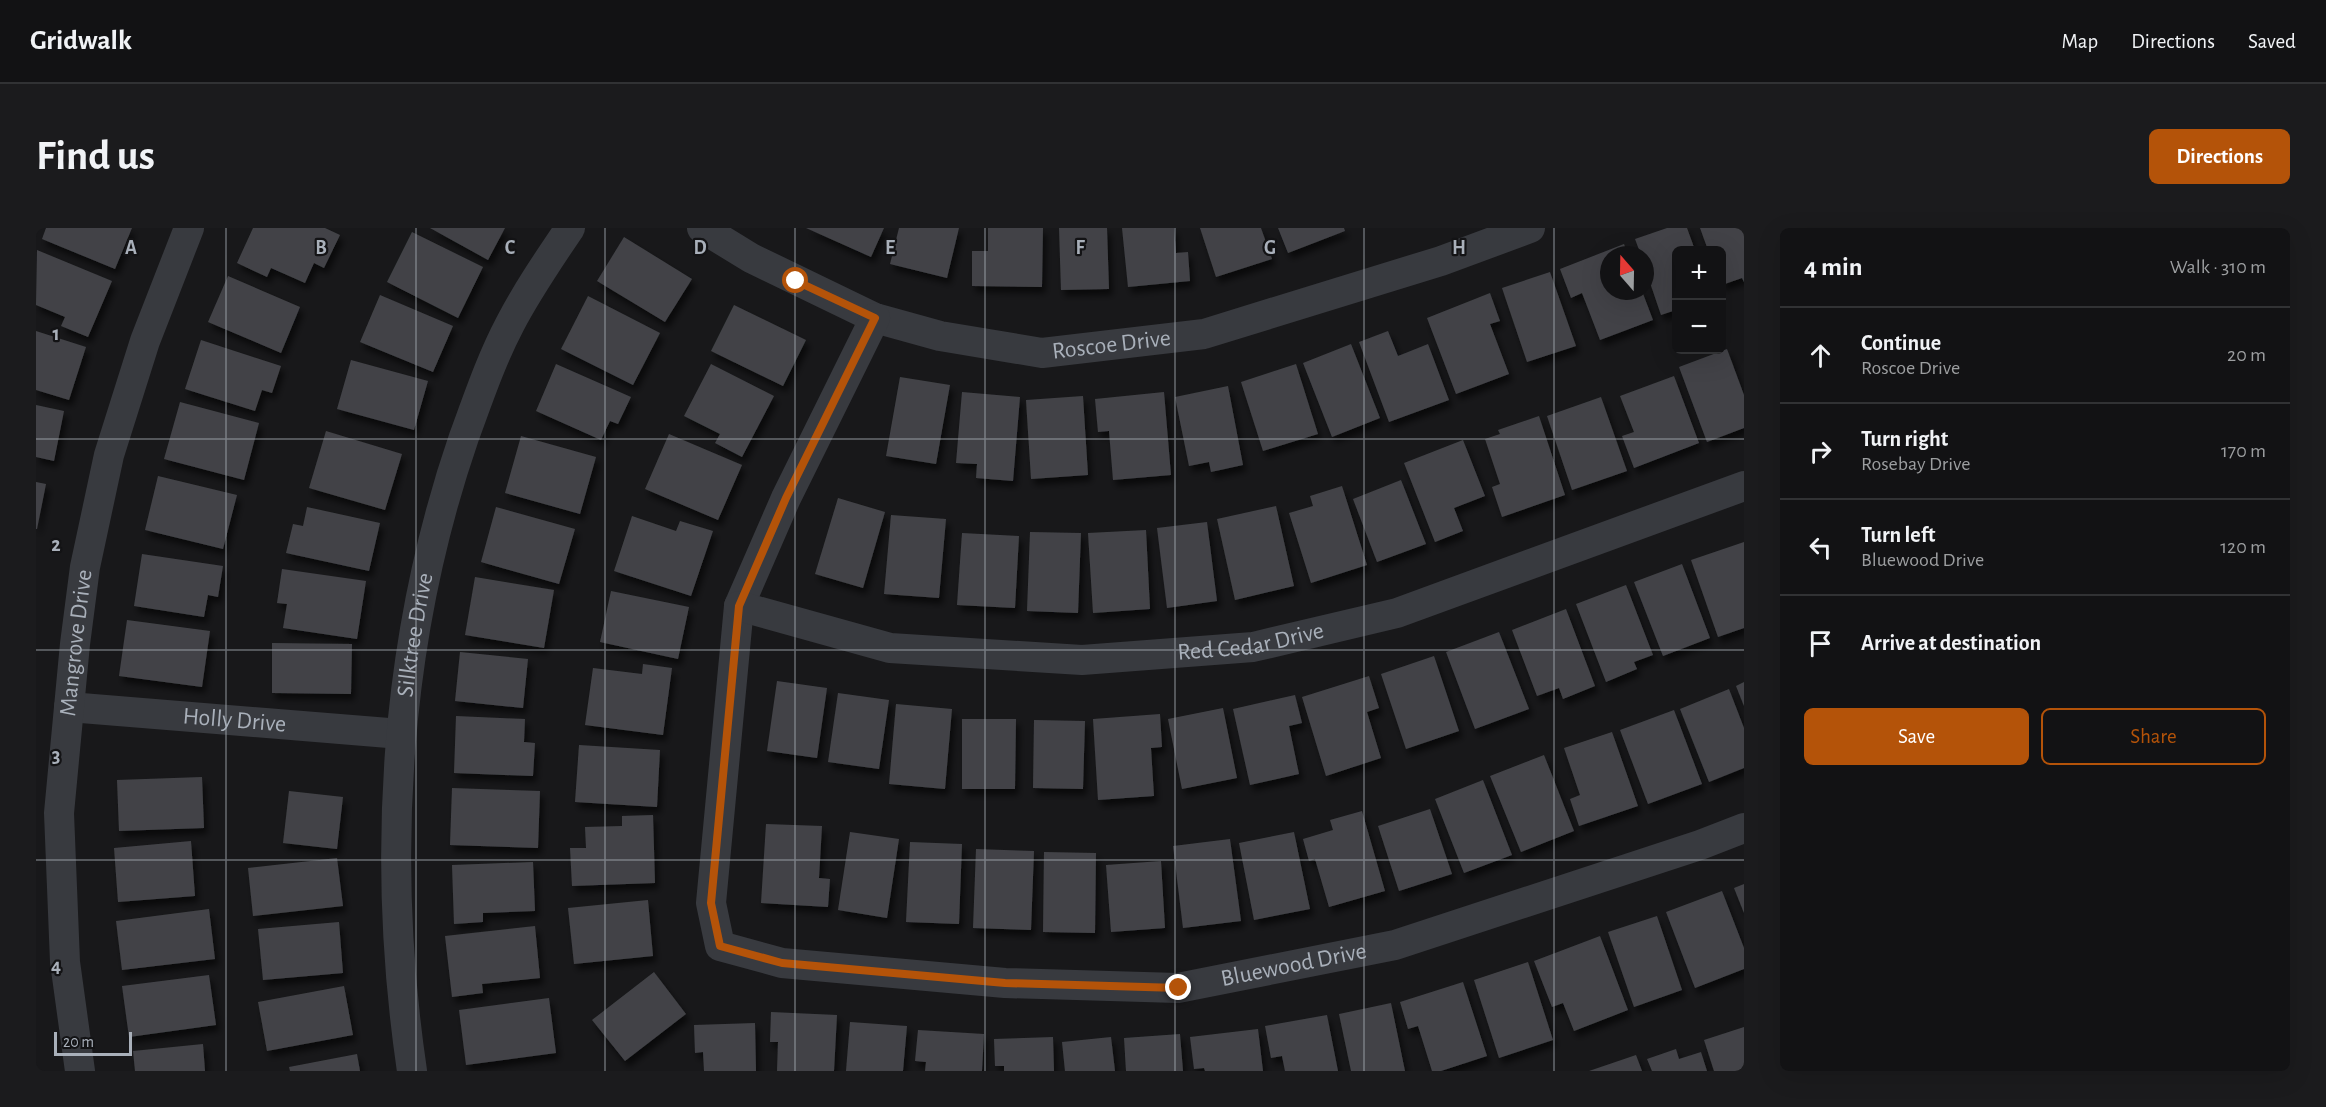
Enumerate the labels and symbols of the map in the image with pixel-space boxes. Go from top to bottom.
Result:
text: A [125,238,137,258]
text: B [315,238,327,258]
text: C [505,238,516,258]
text: D [693,238,707,258]
text: E [885,238,895,258]
text: F [1075,238,1085,258]
text: G [1264,238,1276,258]
text: H [1452,238,1466,258]
north arrow [1600,246,1654,300]
route start [782,267,808,293]
text: 1 [52,324,60,344]
street label: Roscoe Drive [1051,326,1172,364]
text: 2 [51,535,61,555]
street label: Mangrove Drive [56,568,97,718]
street label: Silktree Drive [393,571,438,698]
street label: Red Cedar Drive [1177,619,1326,665]
street label: Holly Drive [182,704,287,737]
text: 3 [52,746,60,766]
street label: Bluewood Drive [1219,939,1369,991]
text: 4 [51,956,61,976]
route end [1165,974,1191,1000]
scale bar [54,1029,132,1056]

